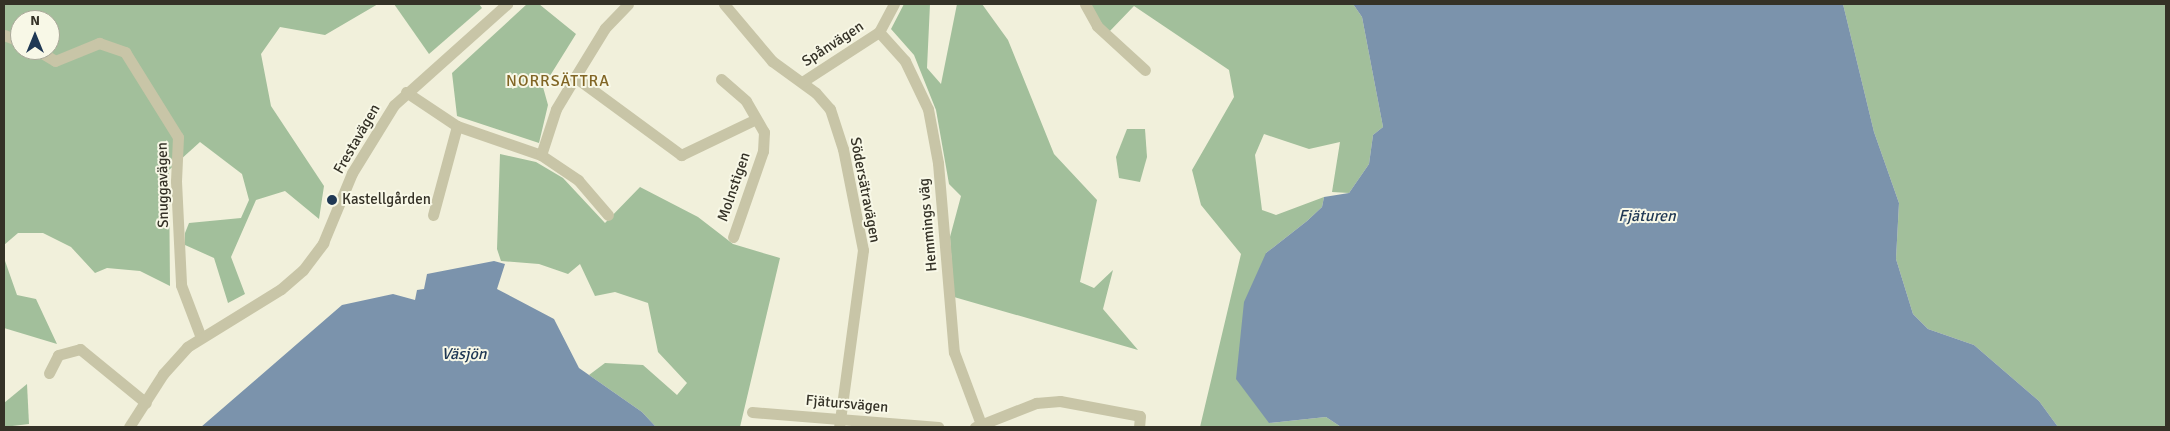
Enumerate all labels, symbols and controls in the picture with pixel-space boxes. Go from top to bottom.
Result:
north arrow [10,10,60,60]
text: N [30,12,40,29]
street label: Spånvägen [799,17,867,71]
district label: NORRSÄTTRA [505,71,611,91]
street label: Frestavägen [330,101,384,177]
street label: Södersätravägen [846,136,884,244]
street label: Snuggavägen [153,142,173,228]
street label: Molnstigen [714,150,754,224]
street label: Hemmings väg [915,177,941,273]
place label: Kastellgården [342,191,431,209]
marker: Kastellgården [326,194,338,206]
water label: Fjäturen [1618,206,1676,226]
water label: Väsjön [441,344,487,364]
street label: Fjätursvägen [805,391,889,417]

